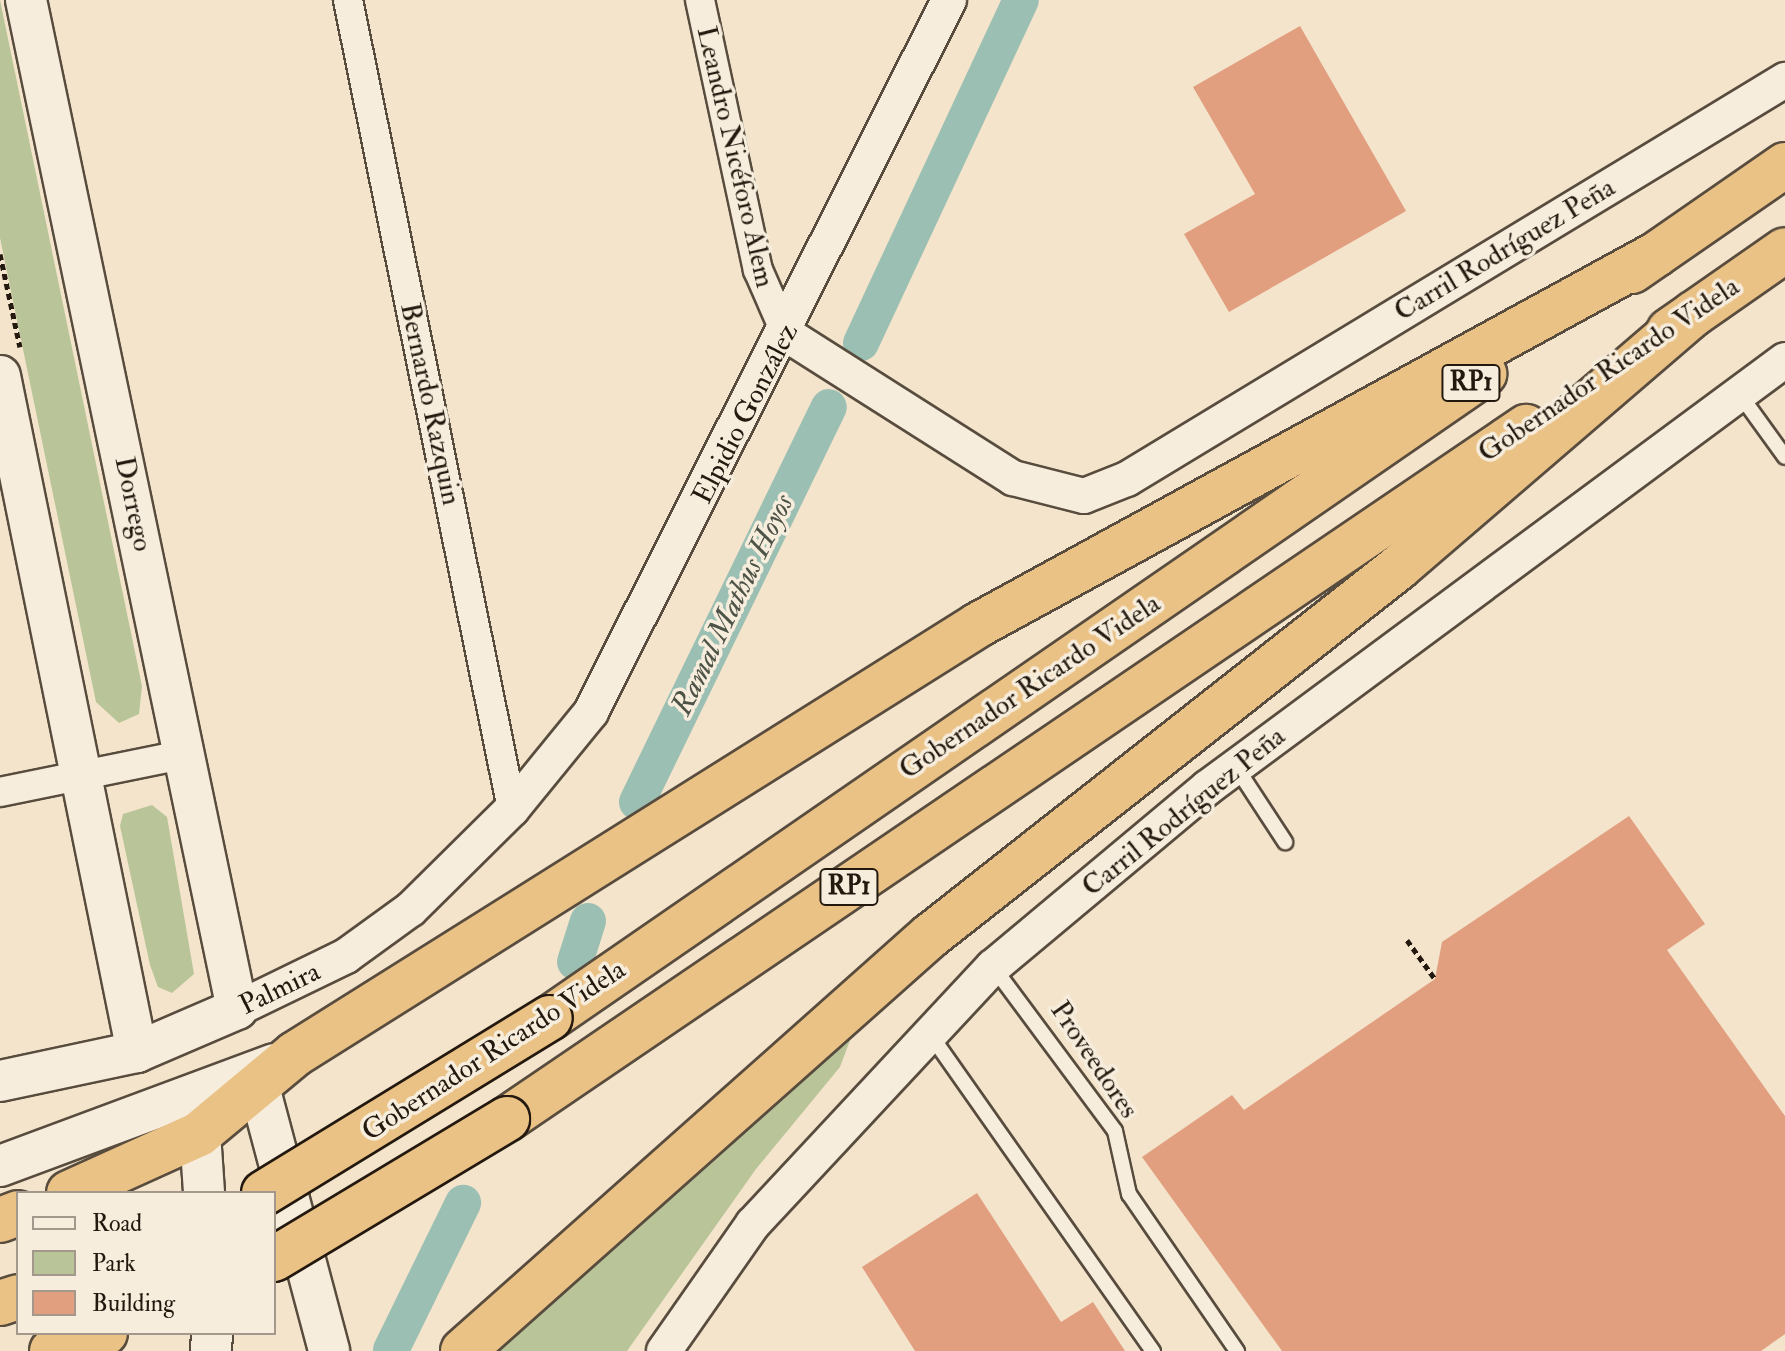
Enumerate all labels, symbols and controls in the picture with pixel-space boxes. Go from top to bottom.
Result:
street label: Leandro Nicéforo Alem [689,23,781,291]
street label: Carril Rodríguez Peña [1389,171,1621,329]
street label: Gobernador Ricardo Videla [1472,270,1746,470]
street label: Bernardo Razquin [392,300,468,508]
street label: Elpidio González [686,318,806,510]
road number: RP1 [1441,361,1501,405]
street label: Dorrego [107,454,159,554]
water label: Ramal Mathus Hoyos [664,489,802,721]
street label: Gobernador Ricardo Videla [893,587,1167,787]
street label: Carril Rodríguez Peña [1076,720,1292,904]
road number: RP1 [819,865,879,909]
street label: Gobernador Ricardo Videla [356,953,632,1149]
street label: Palmira [234,955,326,1023]
street label: Proveedores [1043,995,1145,1125]
legend [16,1191,276,1335]
text: Road [92,1208,142,1239]
text: Park [92,1248,136,1279]
text: Building [92,1288,175,1319]

